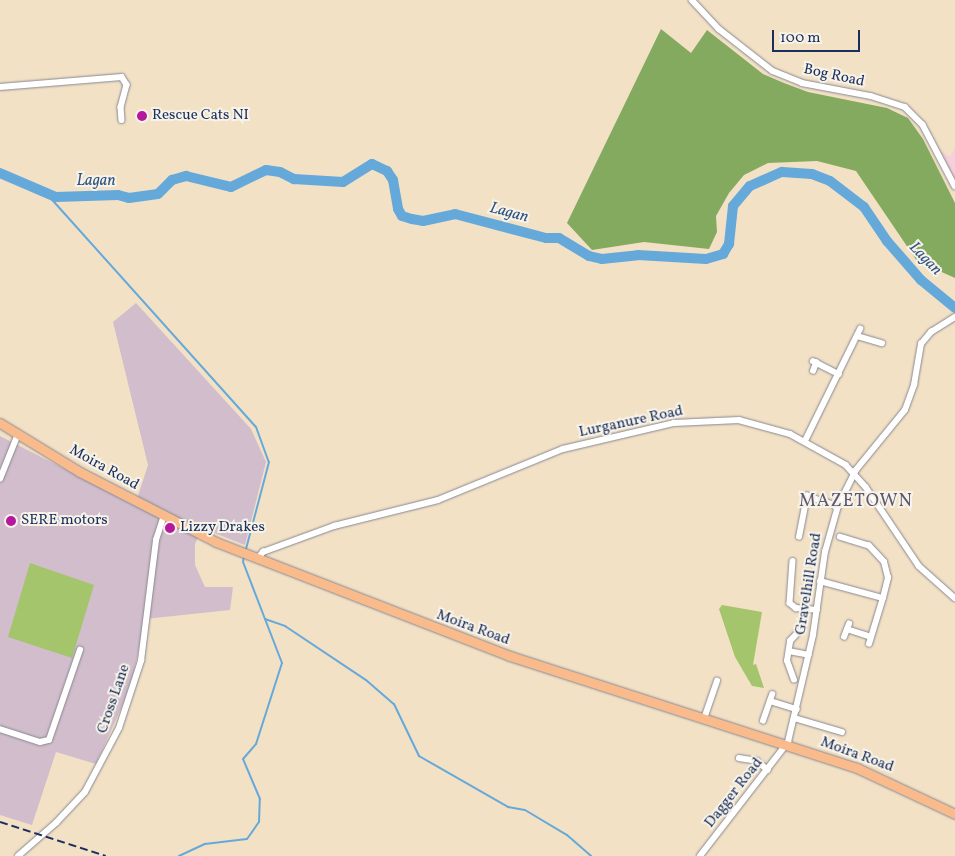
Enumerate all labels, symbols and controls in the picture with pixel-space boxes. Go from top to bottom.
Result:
scale bar [775,20,862,52]
text: 100 m [780,28,820,49]
street label: Bog Road [802,61,866,91]
place label: Rescue Cats NI [152,107,249,125]
marker: Rescue Cats NI [136,110,148,122]
water label: Lagan [76,171,116,191]
water label: Lagan [488,199,530,227]
water label: Lagan [904,238,946,280]
street label: Lurganure Road [577,402,685,442]
street label: Moira Road [66,442,142,494]
district label: MAZETOWN [798,491,914,513]
place label: SERE motors [21,512,108,530]
marker: SERE motors [5,515,17,527]
place label: Lizzy Drakes [180,519,265,537]
marker: Lizzy Drakes [164,522,176,534]
street label: Gravelhill Road [792,532,826,636]
street label: Moira Road [434,606,512,650]
street label: Cross Lane [94,662,134,736]
street label: Moira Road [818,733,896,777]
street label: Dagger Road [701,754,767,832]

